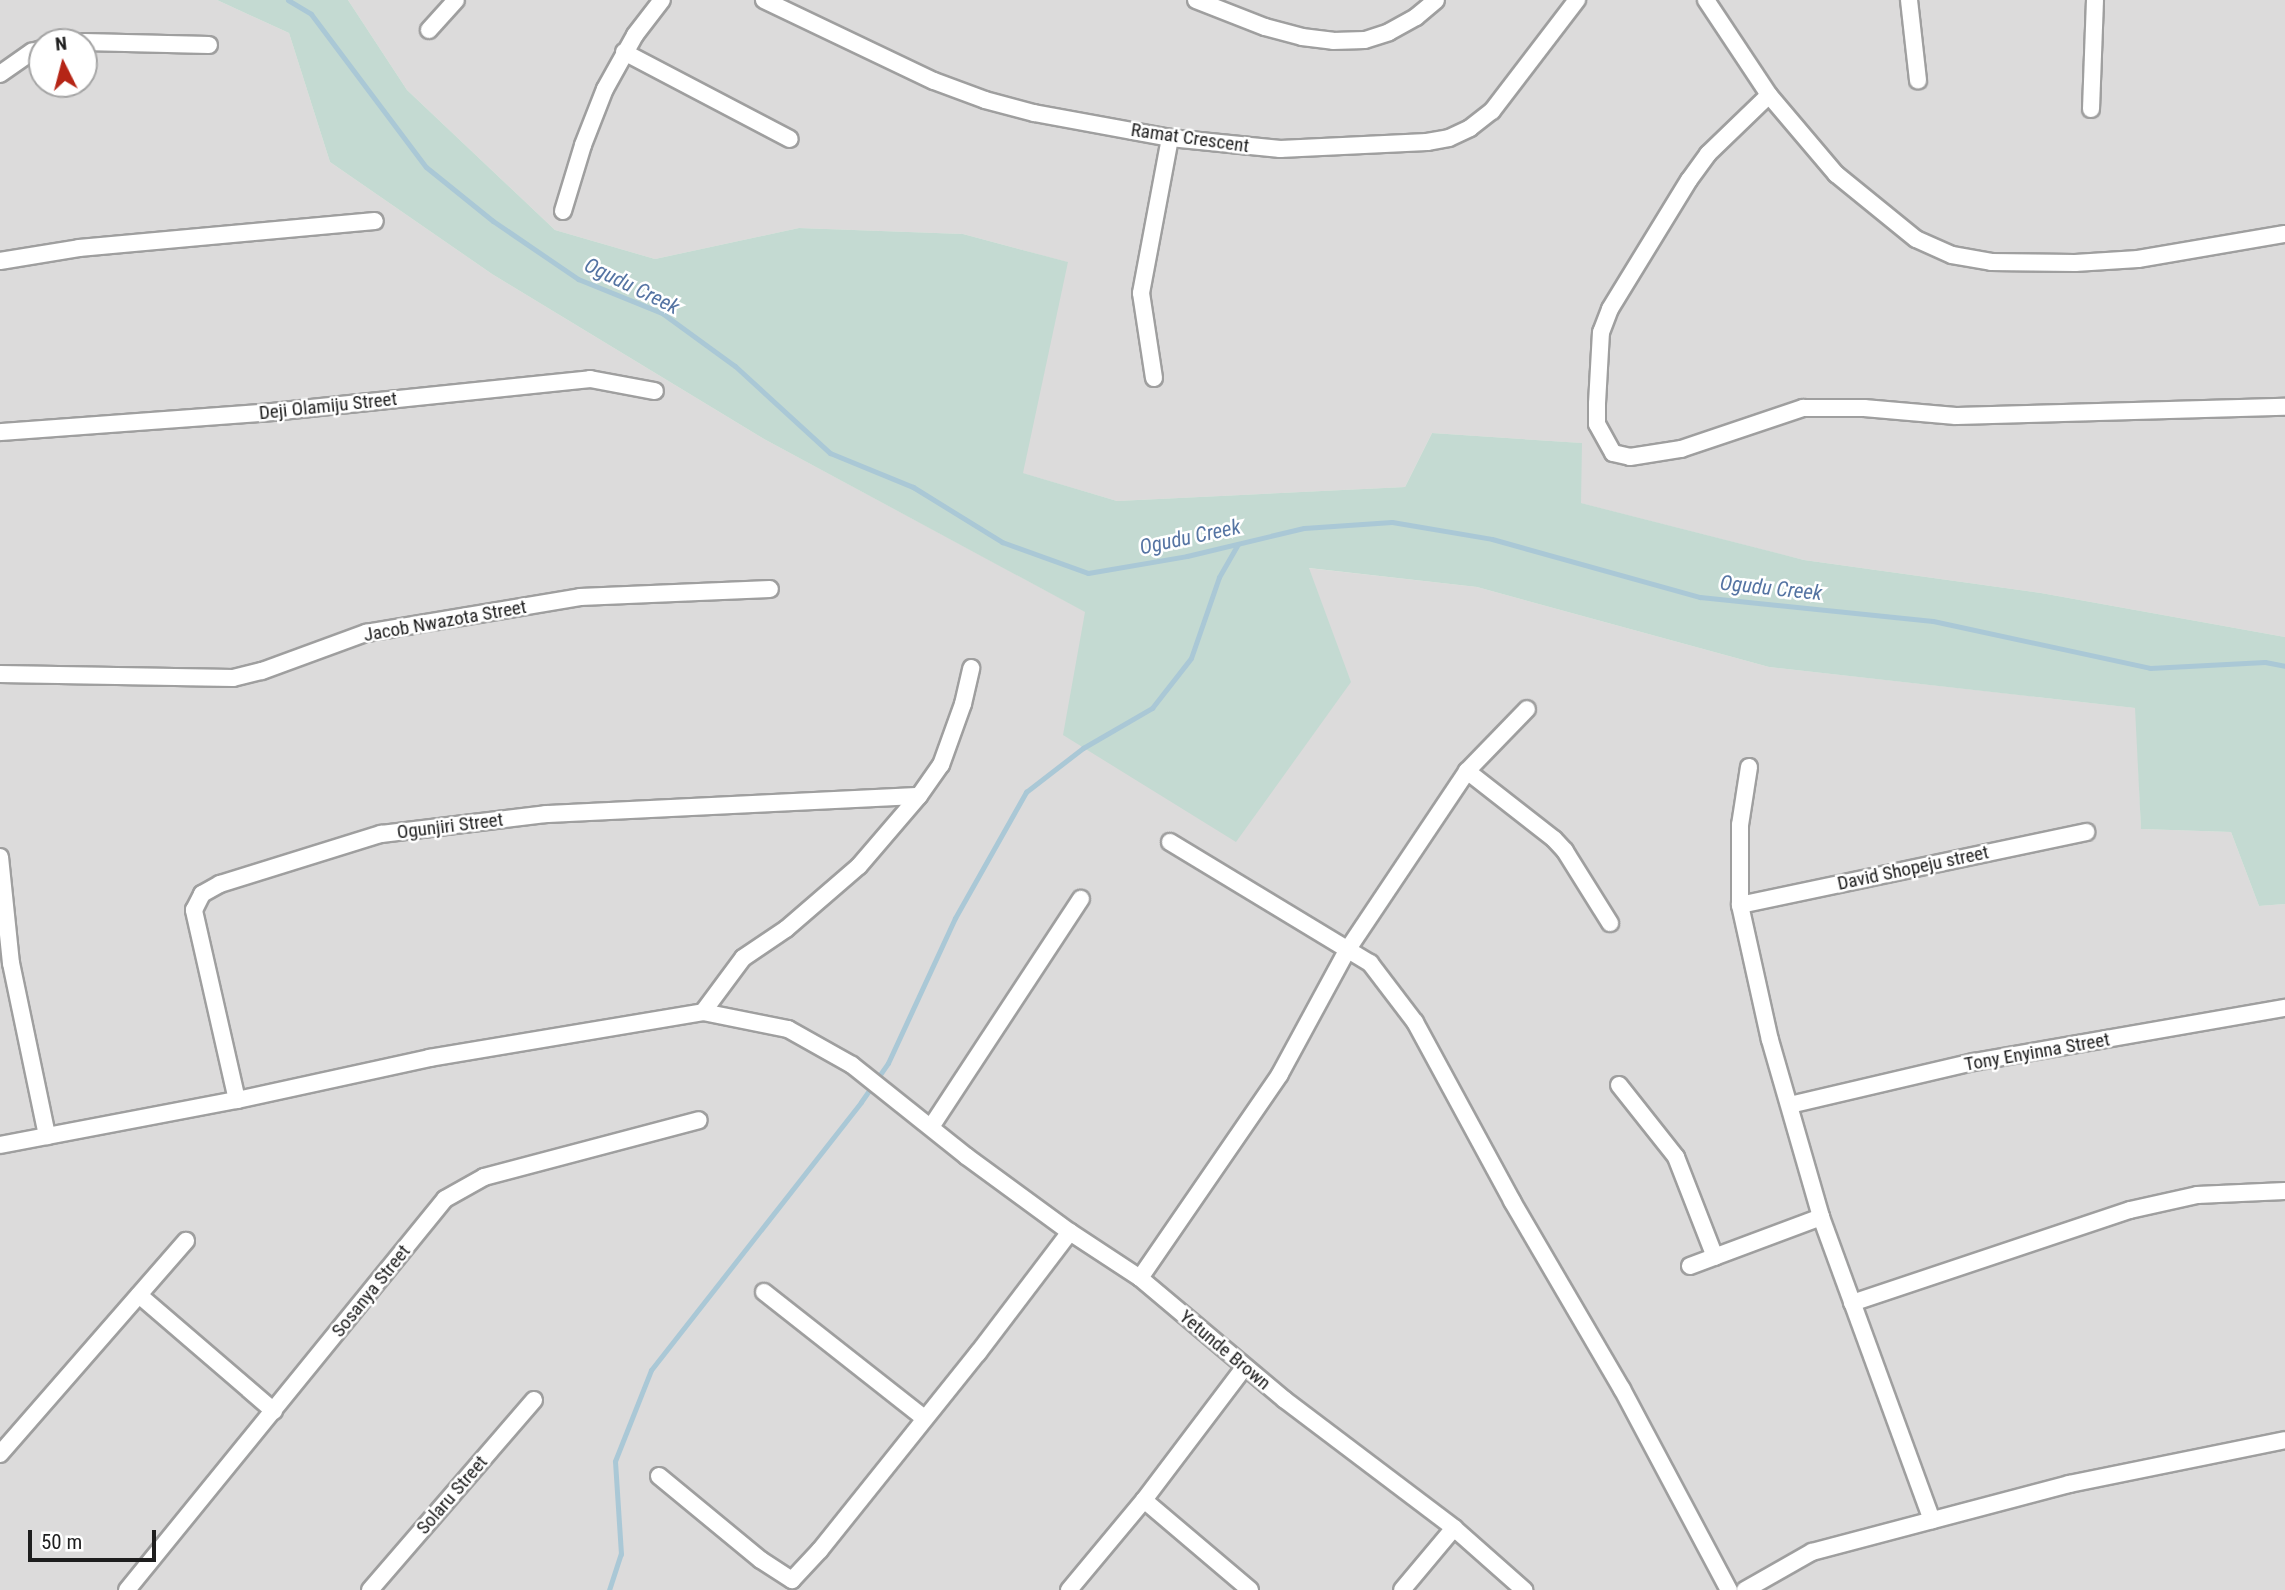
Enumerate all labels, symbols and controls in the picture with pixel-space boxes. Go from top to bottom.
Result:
north arrow [28,28,98,98]
text: N [54,32,68,56]
street label: Ramat Crescent [1129,118,1251,158]
water label: Ogudu Creek [580,252,684,320]
street label: Deji Olamiju Street [258,387,398,425]
water label: Ogudu Creek [1137,514,1243,560]
water label: Ogudu Creek [1719,570,1823,606]
street label: Jacob Nwazota Street [362,595,528,647]
street label: Ogunjiri Street [396,808,504,844]
street label: David Shopeju street [1835,841,1991,895]
street label: Tony Enyinna Street [1962,1028,2112,1076]
street label: Sosanya Street [327,1240,415,1342]
street label: Yetunde Brown [1175,1305,1275,1395]
street label: Solaru Street [412,1451,492,1539]
scale bar [32,1516,159,1560]
text: 50 m [41,1530,82,1554]

